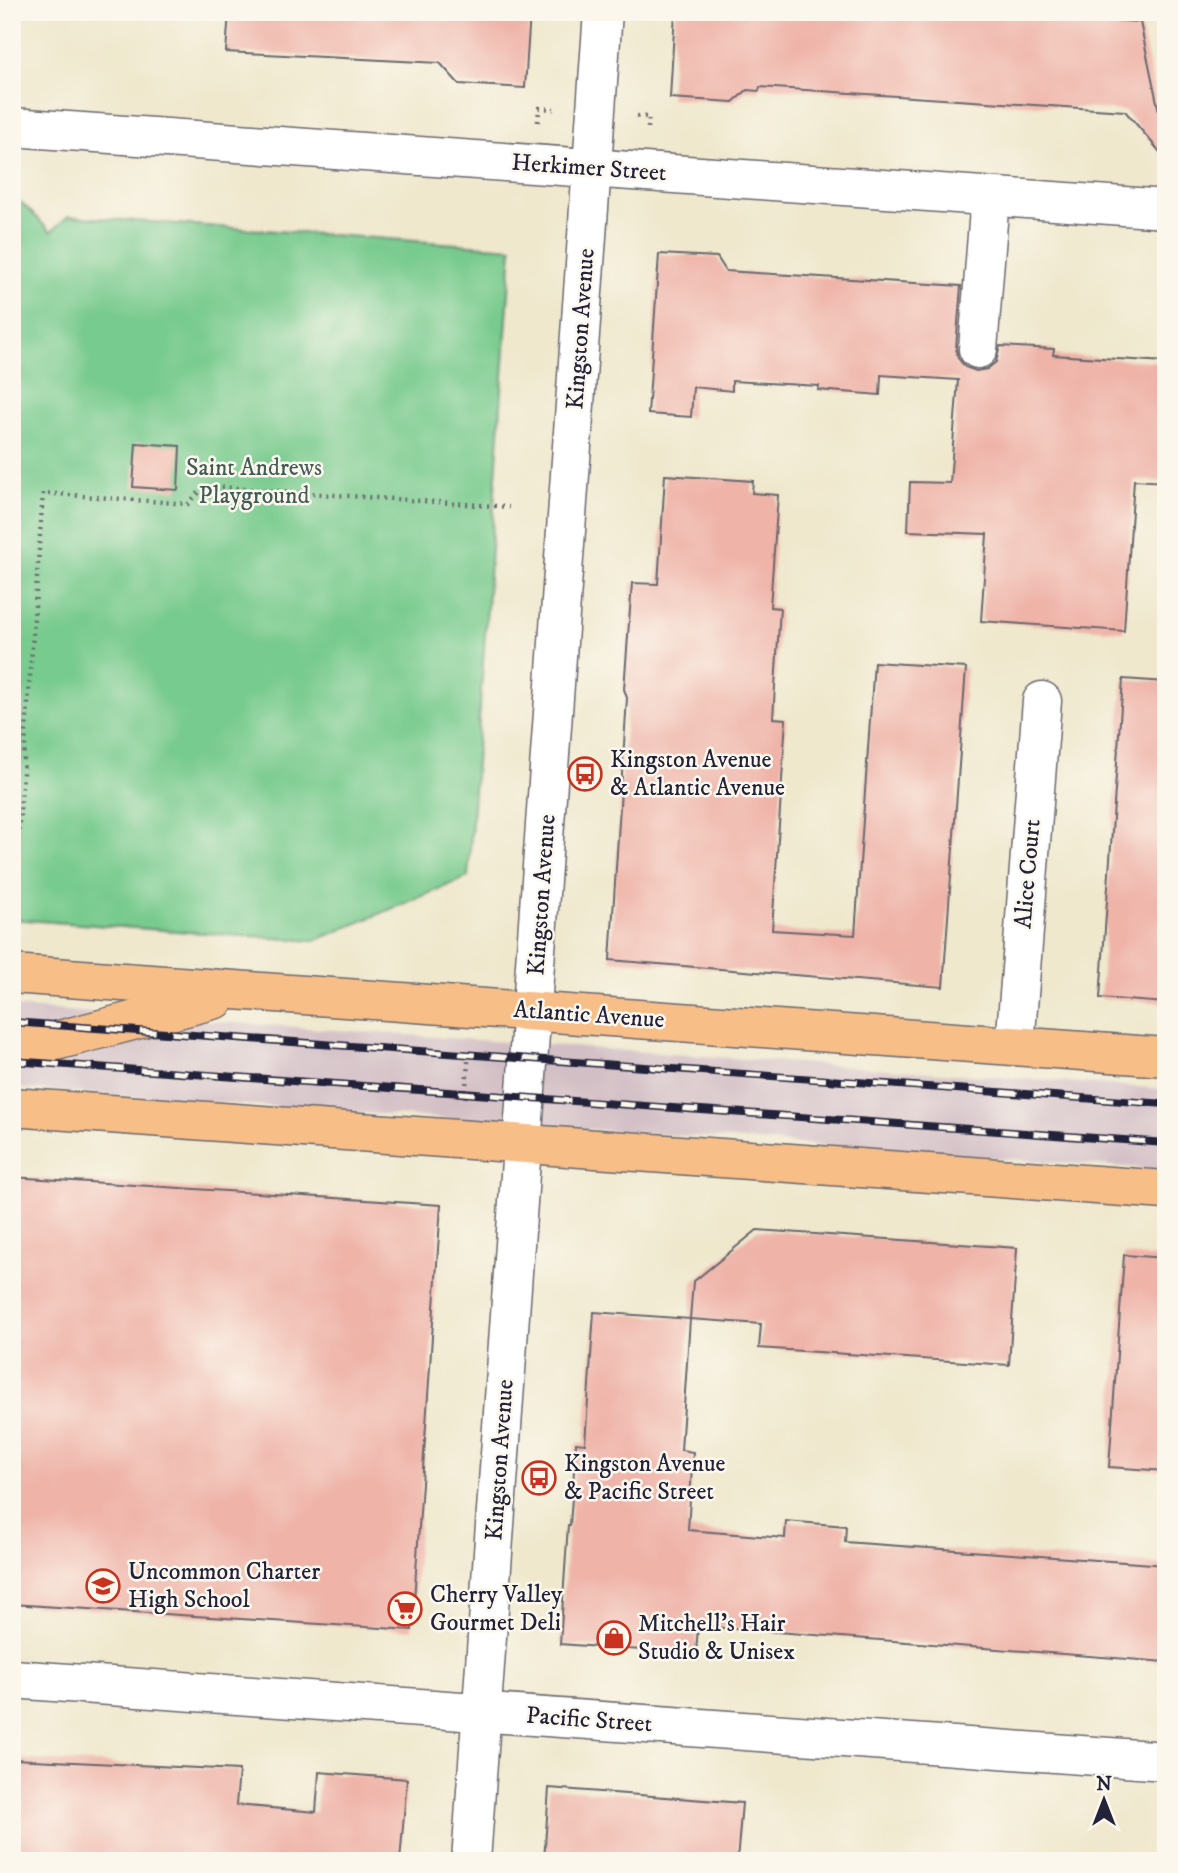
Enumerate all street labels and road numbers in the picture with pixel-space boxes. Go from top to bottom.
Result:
street label: Herkimer Street [510,148,668,188]
street label: Kingston Avenue [560,247,602,411]
street label: Kingston Avenue [521,813,563,977]
street label: Alice Court [1008,818,1048,930]
street label: Atlantic Avenue [512,995,666,1035]
street label: Kingston Avenue [479,1378,521,1542]
street label: Pacific Street [525,1701,653,1739]

